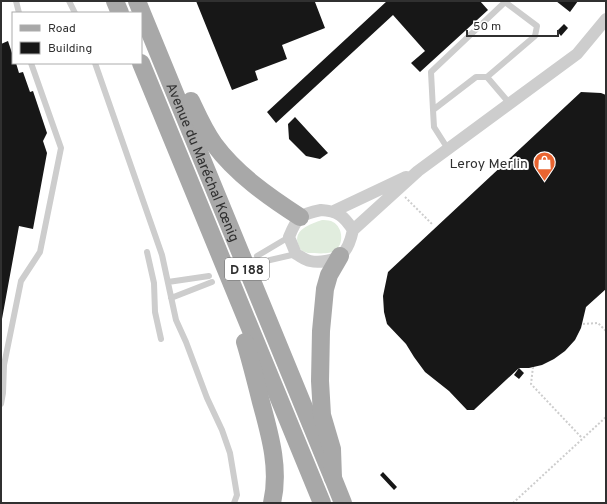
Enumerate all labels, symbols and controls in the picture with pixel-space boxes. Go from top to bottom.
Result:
legend [12,12,142,64]
scale bar [467,12,558,38]
text: 50 m [473,19,501,35]
text: Road [48,21,76,37]
text: Building [48,41,92,57]
street label: Avenue du Maréchal Kœnig [161,80,242,245]
shop icon: Leroy Merlin [531,150,557,183]
place label: Leroy Merlin [450,156,528,173]
road number: D 188 [225,258,269,280]

